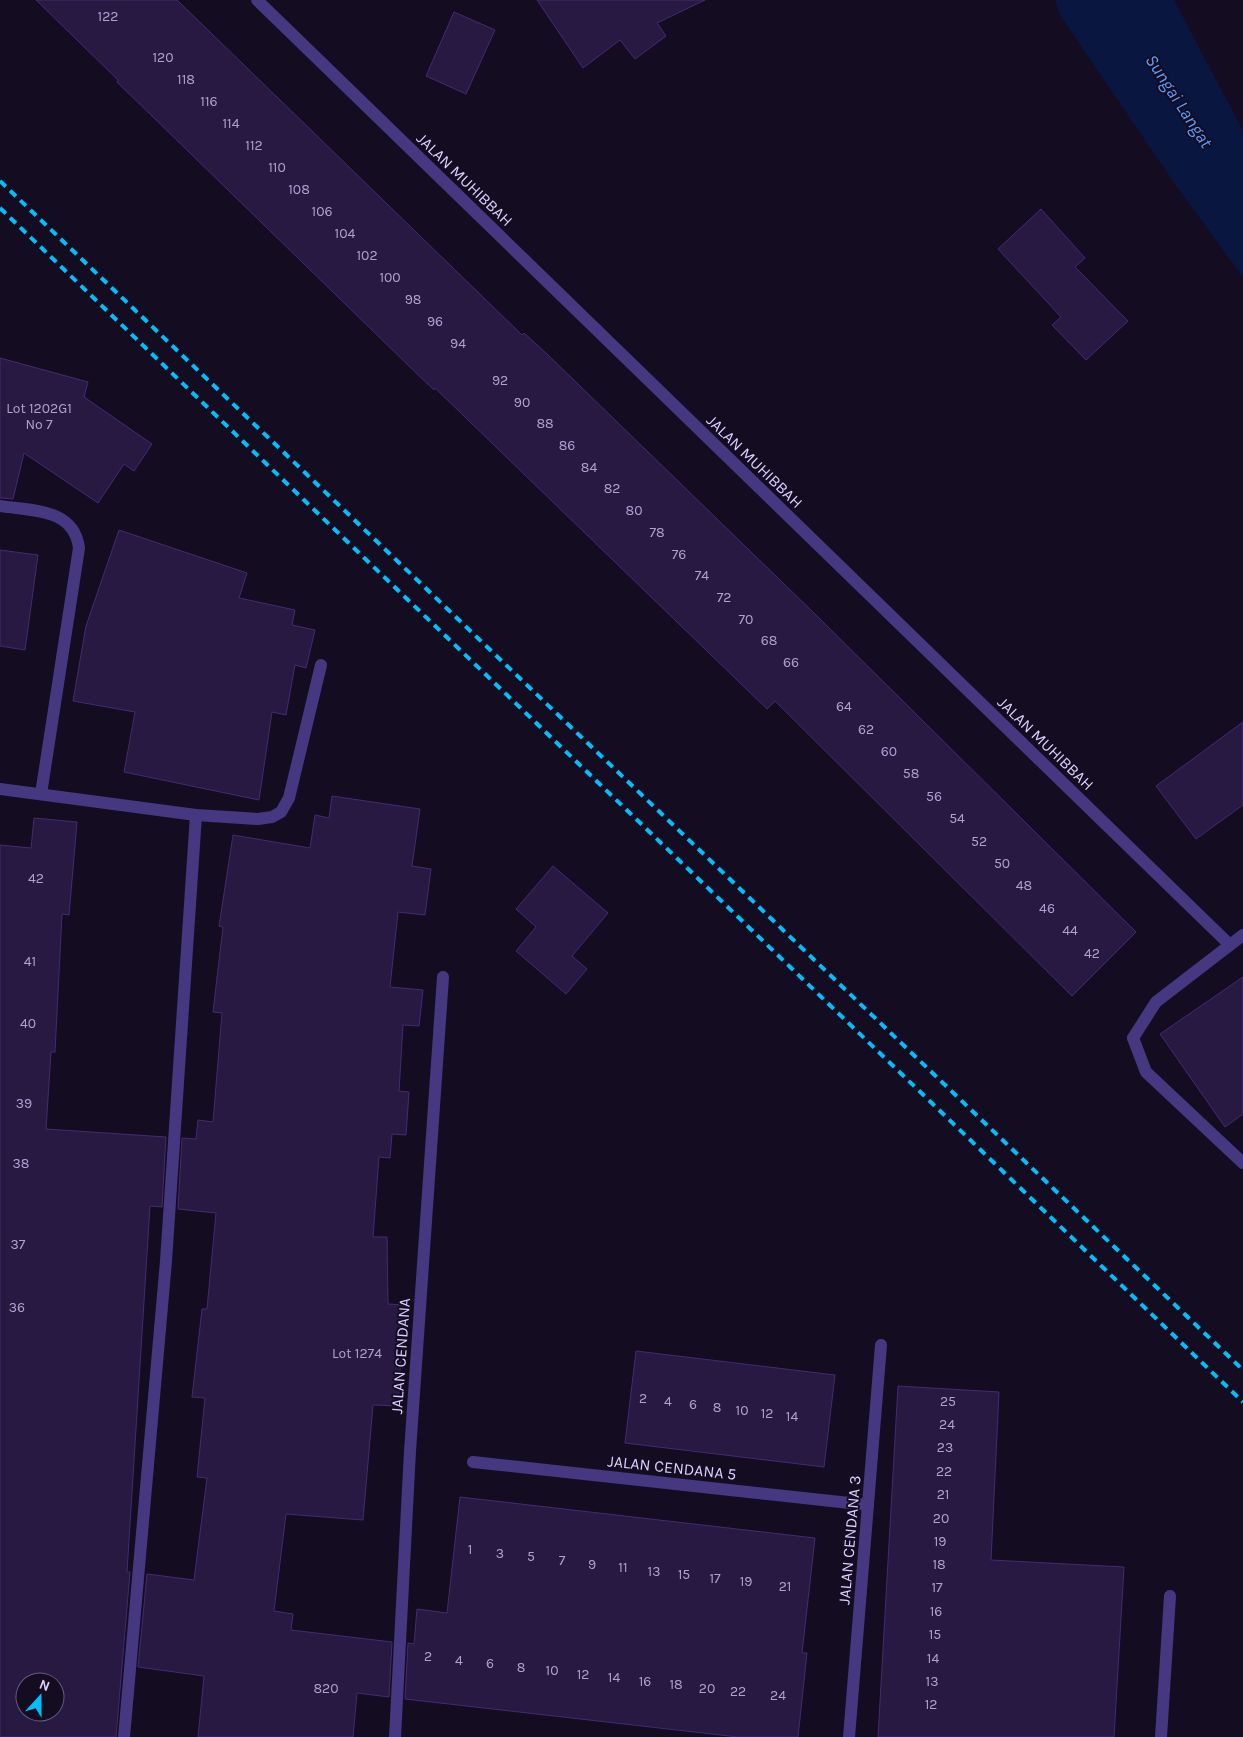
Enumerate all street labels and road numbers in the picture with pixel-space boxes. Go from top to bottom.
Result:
street label: JALAN MUHIBBAH [413,129,517,230]
street label: JALAN MUHIBBAH [703,411,807,512]
street label: JALAN MUHIBBAH [994,693,1098,794]
street label: JALAN CENDANA [387,1297,414,1415]
street label: JALAN CENDANA 5 [607,1451,737,1484]
street label: JALAN CENDANA 3 [834,1474,865,1606]

